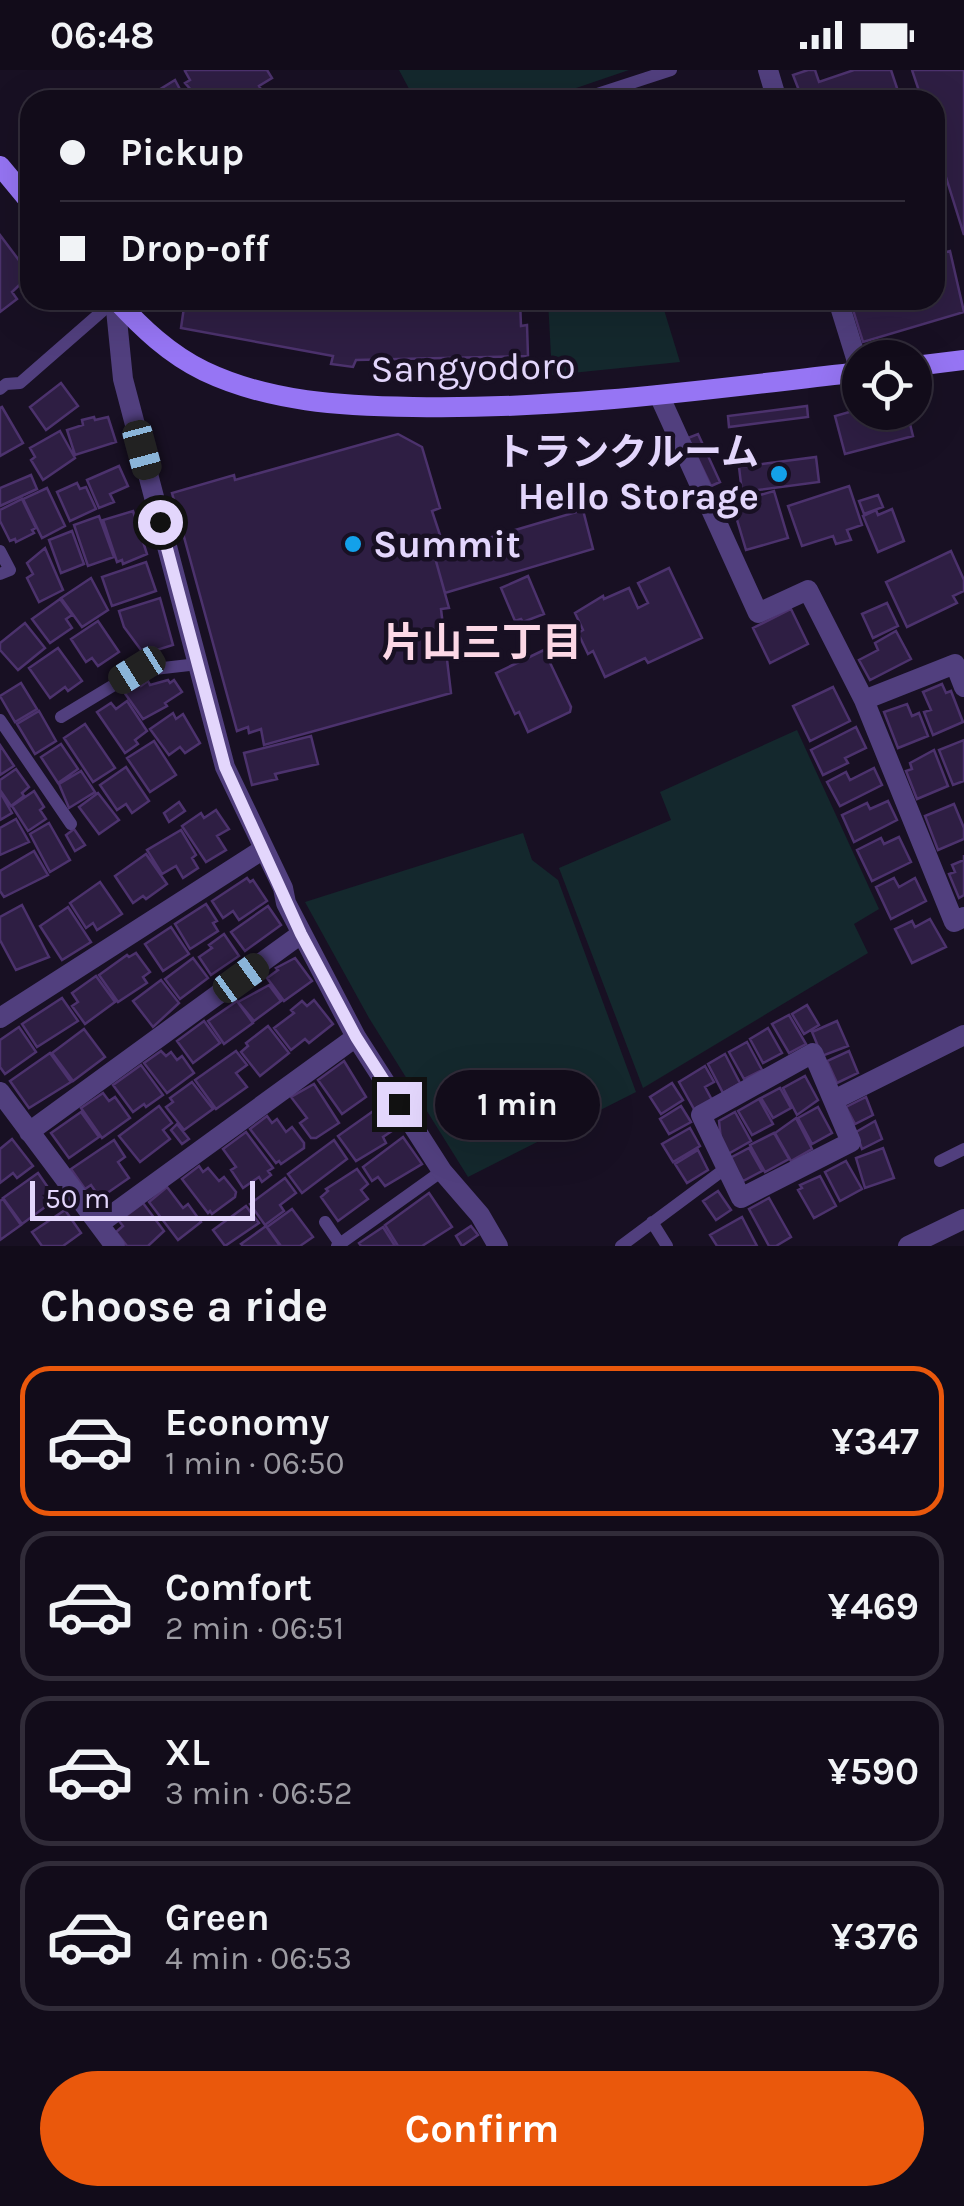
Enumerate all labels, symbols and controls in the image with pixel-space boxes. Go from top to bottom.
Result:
text: 06:48 [50,13,155,58]
text: Pickup [120,130,244,175]
text: Drop-off [120,226,269,271]
map controls [842,340,932,430]
button: locate [842,340,932,430]
street label: Sangyodoro [370,343,576,392]
car [120,417,164,483]
place label: トランクルーム Hello Storage [495,430,759,519]
marker: トランクルーム Hello Storage [768,463,790,485]
route start [138,500,183,545]
place label: Summit [373,522,521,567]
marker: Summit [342,533,364,555]
district label: 片山三丁目 [382,619,582,666]
car [104,641,170,699]
car [208,948,274,1008]
callout: 1 min [434,1069,599,1139]
route end [377,1082,422,1127]
text: 1 min [477,1086,558,1123]
scale bar [30,1176,255,1220]
text: 50 m [45,1182,110,1215]
text: Choose a ride [40,1280,328,1332]
icon: car [45,1396,135,1486]
text: Economy [165,1400,329,1445]
text: ¥347 [832,1419,919,1464]
text: 1 min · 06:50 [165,1445,345,1482]
icon: car [45,1561,135,1651]
text: Comfort [165,1565,312,1610]
text: ¥469 [828,1584,919,1629]
text: 2 min · 06:51 [165,1610,344,1647]
icon: car [45,1726,135,1816]
text: XL [165,1730,210,1775]
text: ¥590 [827,1749,919,1794]
text: 3 min · 06:52 [165,1775,353,1812]
icon: car [45,1891,135,1981]
text: Green [165,1895,270,1940]
text: ¥376 [831,1914,919,1959]
text: 4 min · 06:53 [165,1940,352,1977]
button: Confirm [40,2071,924,2186]

